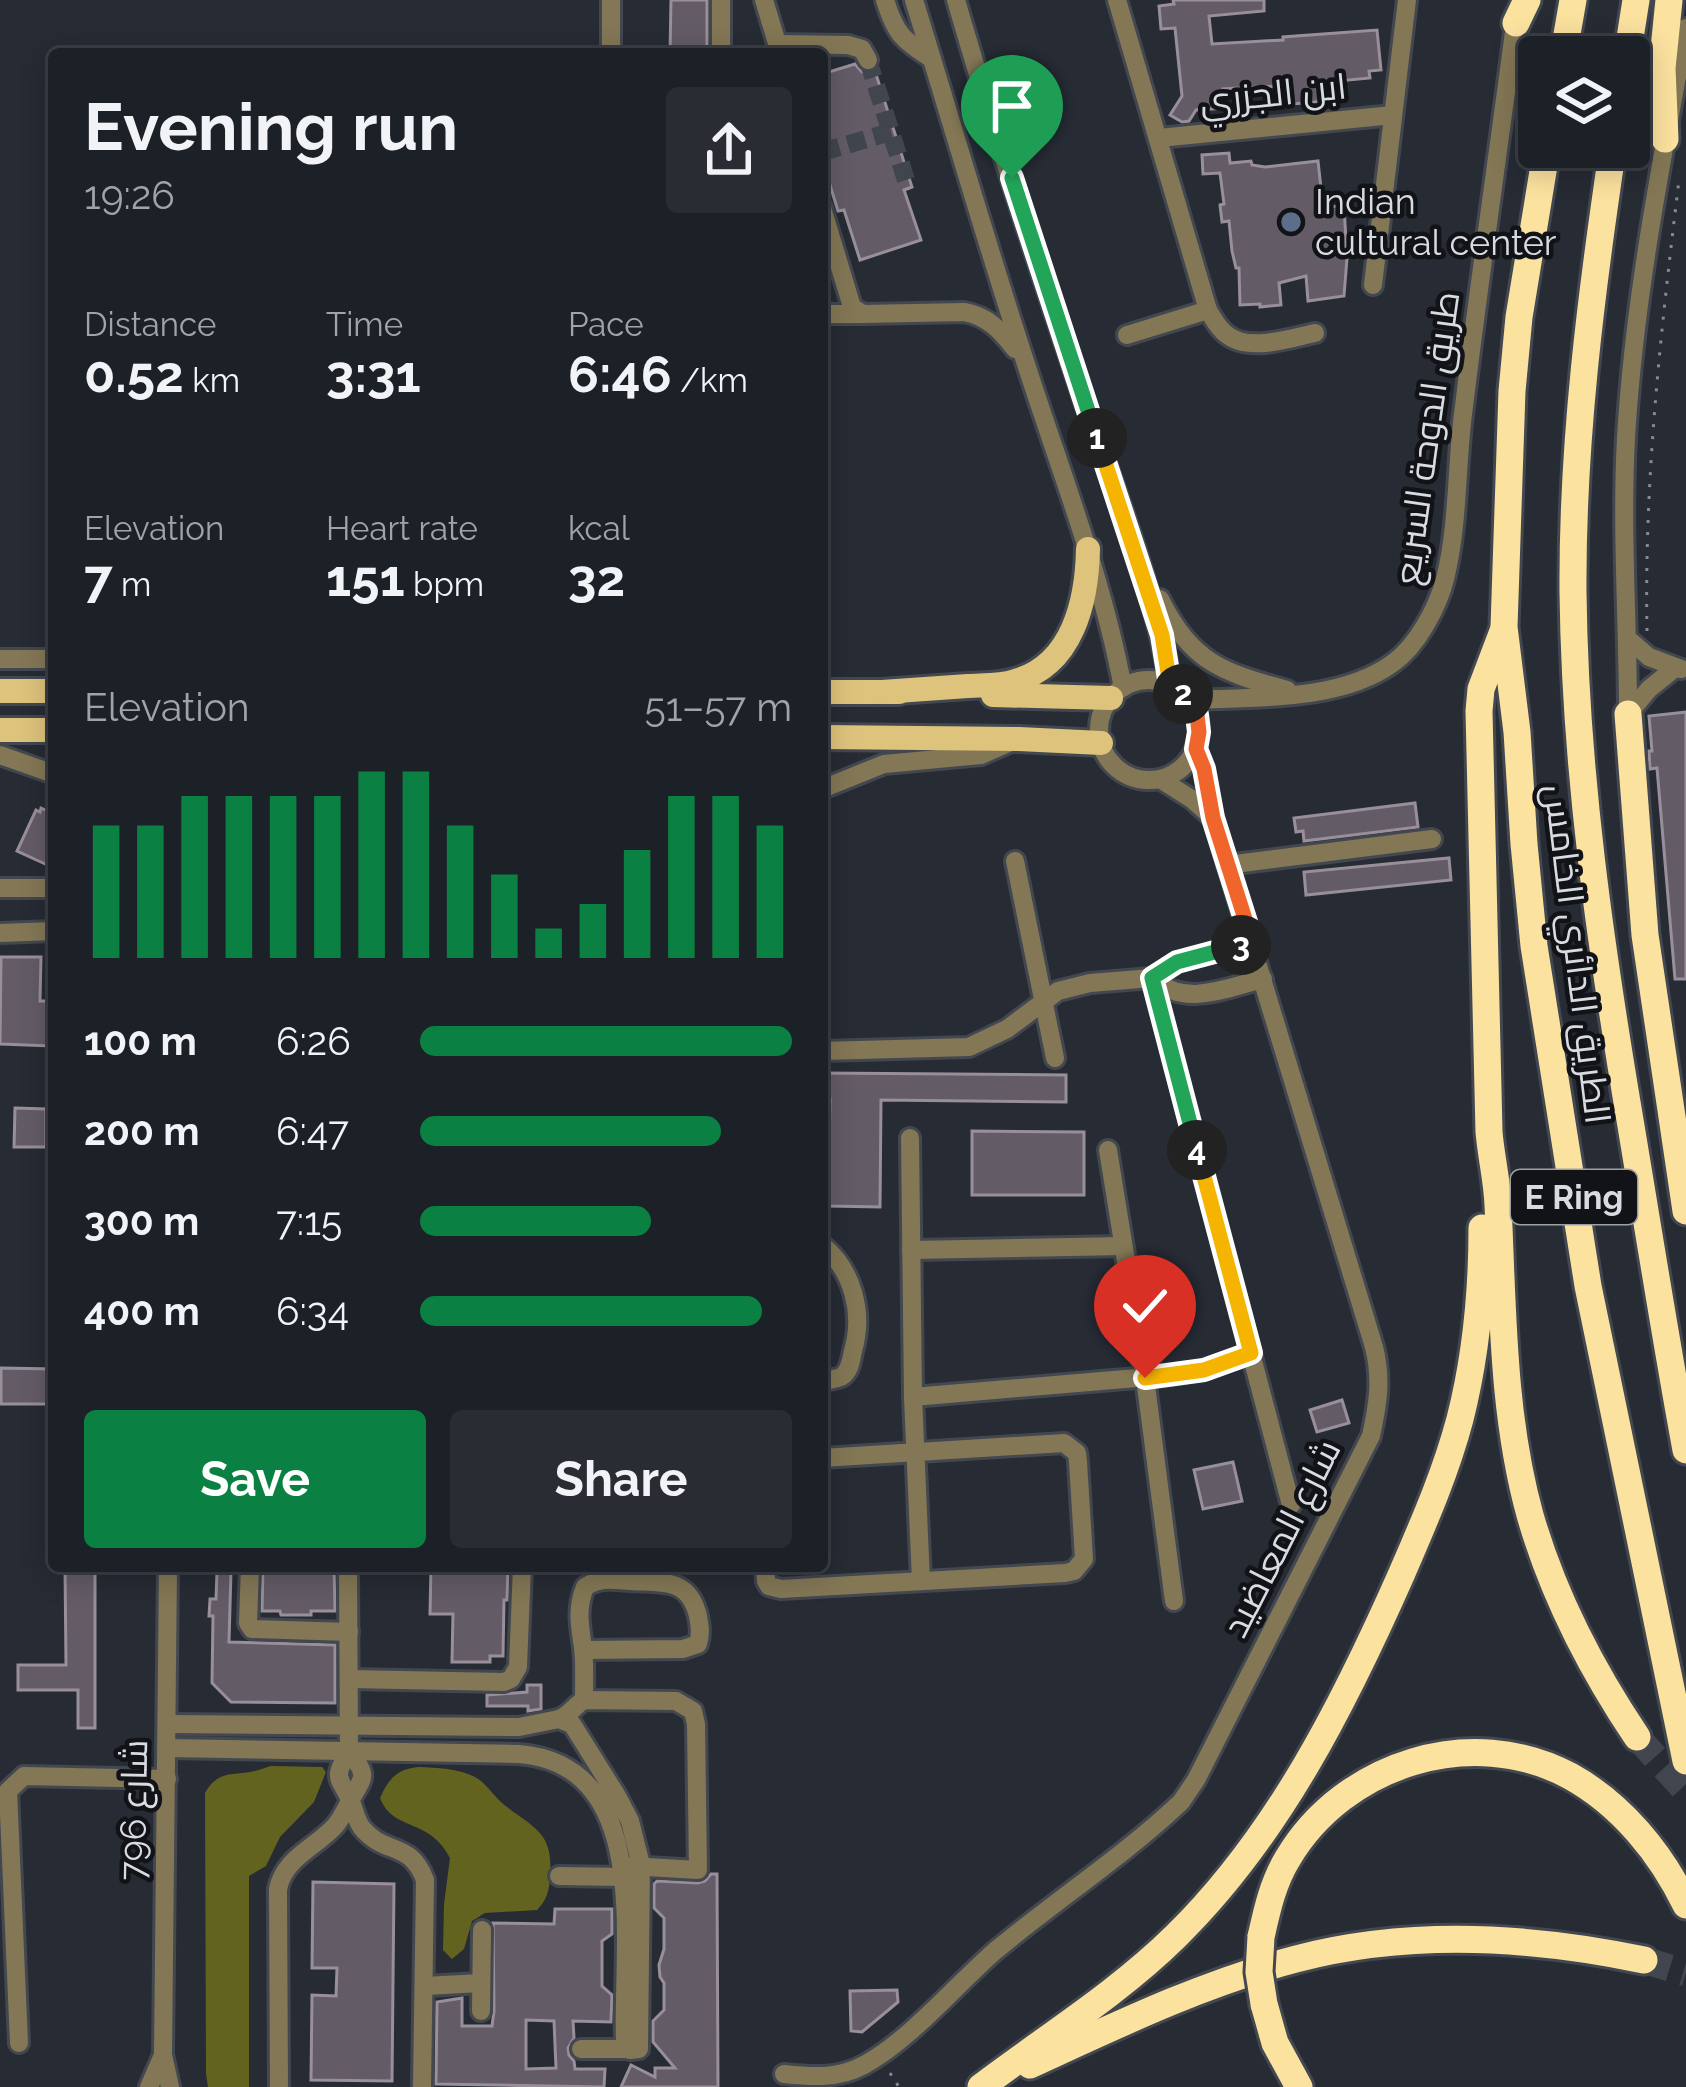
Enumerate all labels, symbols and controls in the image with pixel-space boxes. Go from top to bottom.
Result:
map controls [1518,36,1650,168]
button: layers [1518,36,1650,168]
pin [961,55,1063,178]
street label: ابن الجزري [1197,64,1349,129]
icon: arrive [979,73,1045,139]
button: share [666,87,792,213]
text: Evening run [84,88,458,165]
text: 19:26 [84,172,175,218]
place label: Indian cultural center [1315,180,1557,263]
marker: Indian cultural center [1278,209,1304,235]
street label: طريق الدوحة السريع [1385,289,1471,588]
text: Distance [84,305,216,344]
text: Time [326,305,403,344]
text: Pace [568,305,644,344]
text: 0.52 [84,344,184,404]
text: 3:31 [326,344,421,404]
text: 6:46 [568,344,672,404]
text: km [184,361,240,400]
text: /km [672,361,748,400]
pin: 1 [1067,408,1127,468]
text: 1 [1089,418,1105,457]
text: Elevation [84,509,224,548]
text: Heart rate [326,509,478,548]
text: kcal [568,509,630,548]
text: 7 [84,548,113,608]
text: 151 [326,548,405,608]
text: 32 [568,548,625,608]
text: m [113,565,151,604]
text: bpm [405,565,484,604]
pin: 2 [1153,664,1213,724]
text: 2 [1174,674,1192,713]
text: Elevation [84,684,250,730]
text: 51–57 m [644,684,792,730]
street label: الطريق الدائري الخامس [1529,782,1620,1127]
pin: 3 [1211,915,1271,975]
text: 3 [1232,925,1250,964]
text: 100 m [84,1018,197,1064]
text: 6:26 [276,1018,351,1064]
text: 200 m [84,1108,200,1154]
text: 6:47 [276,1108,349,1154]
pin: 4 [1167,1120,1227,1180]
text: 4 [1188,1130,1206,1169]
road number: E Ring [1511,1170,1637,1224]
text: 300 m [84,1198,199,1244]
text: 7:15 [276,1198,342,1244]
pin [1094,1255,1196,1378]
icon: check [1112,1273,1178,1339]
text: 400 m [84,1288,200,1334]
text: 6:34 [276,1288,349,1334]
button: Save [84,1410,426,1548]
button: Share [450,1410,792,1548]
street label: شارع المعاضيد [1213,1432,1352,1645]
street label: شارع 796 [111,1739,159,1881]

